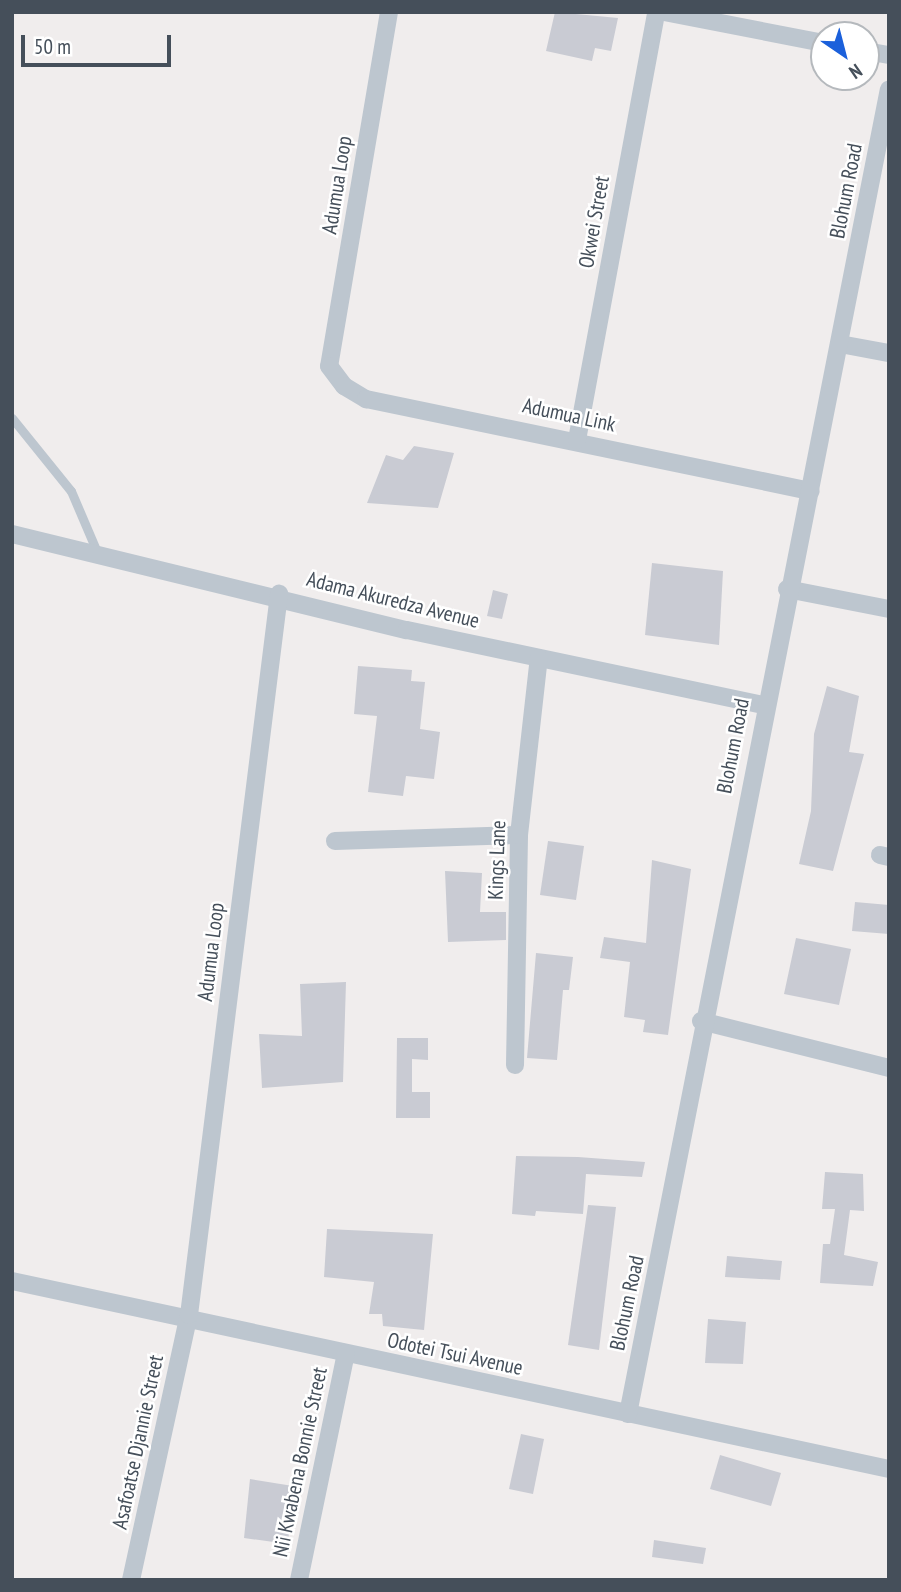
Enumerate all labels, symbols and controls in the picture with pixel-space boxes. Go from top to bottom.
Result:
scale bar [24,21,175,65]
north arrow [810,21,880,91]
text: 50 m [34,33,71,60]
text: N [845,59,867,84]
street label: Adumua Loop [317,134,357,236]
street label: Blohum Road [824,141,868,241]
street label: Okwei Street [574,174,614,270]
street label: Adumua Link [520,393,618,437]
street label: Adama Akuredza Avenue [304,566,482,634]
street label: Blohum Road [711,696,755,796]
street label: Kings Lane [483,820,511,900]
street label: Adumua Loop [192,901,230,1003]
street label: Blohum Road [605,1253,649,1353]
street label: Odotei Tsui Avenue [384,1327,526,1381]
street label: Asafoatse Djannie Street [107,1352,169,1532]
street label: Nii Kwabena Bonnie Street [268,1365,332,1559]

